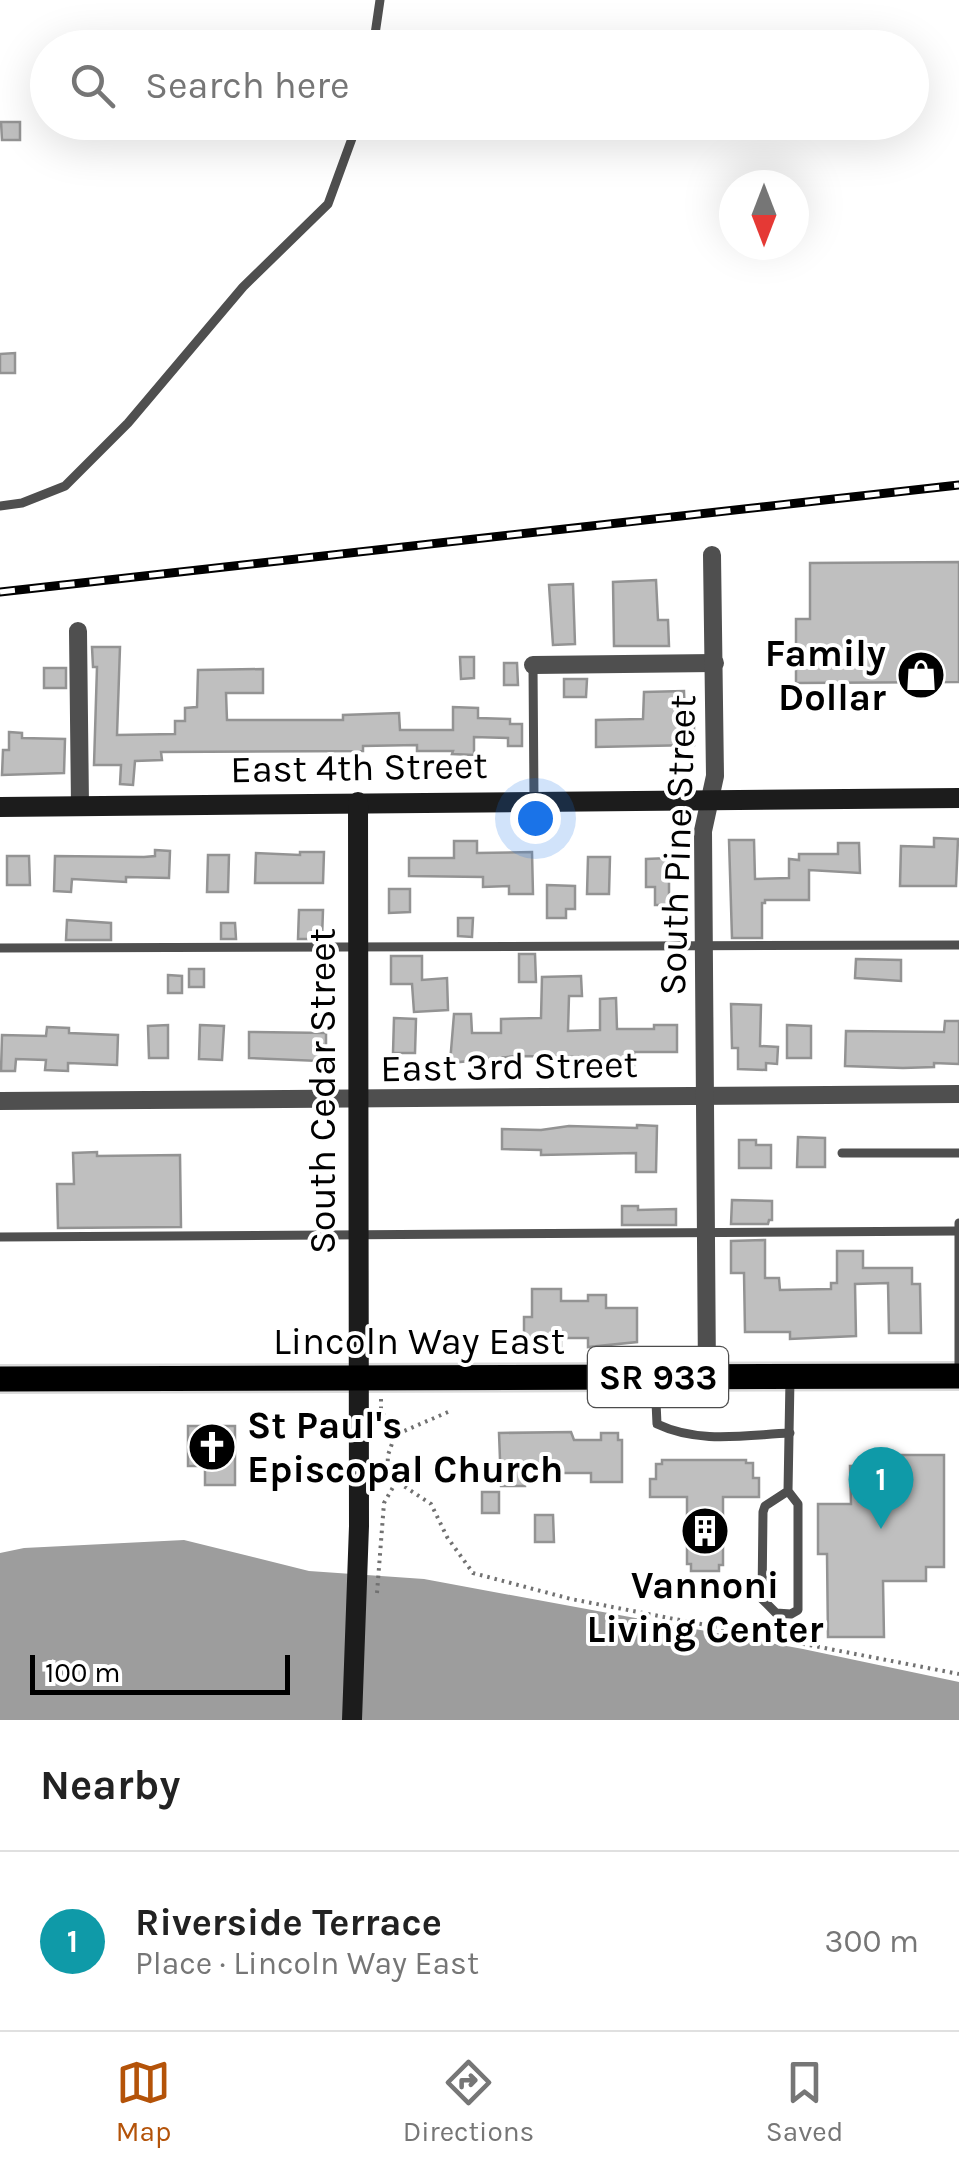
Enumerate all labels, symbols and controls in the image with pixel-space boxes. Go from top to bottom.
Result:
search box [30,30,929,140]
icon: search [65,58,120,113]
text: Search here [145,63,349,108]
north arrow [719,170,809,260]
place label: Family Dollar [765,631,886,720]
shop icon: Family Dollar [895,649,947,701]
street label: South Pine Street [650,694,705,996]
street label: East 4th Street [230,743,488,792]
your location [510,793,561,844]
street label: South Cedar Street [300,928,345,1254]
street label: East 3rd Street [380,1042,638,1091]
street label: Lincoln Way East [273,1319,565,1364]
road number: SR 933 [588,1347,728,1407]
place label: St Paul's Episcopal Church [247,1403,563,1492]
church icon: St Paul's Episcopal Church [186,1421,238,1473]
pin: 1 [848,1446,914,1529]
building icon: Vannoni Living Center [679,1505,731,1557]
place label: Vannoni Living Center [587,1563,823,1652]
scale bar [30,1650,290,1694]
text: 100 m [45,1656,120,1689]
text: Nearby [40,1760,180,1810]
text: Riverside Terrace [135,1900,442,1945]
text: 1 [67,1923,78,1960]
text: 300 m [825,1923,919,1960]
text: Place · Lincoln Way East [135,1945,479,1982]
tab: Map [116,2055,171,2148]
tab: Directions [403,2055,534,2148]
tab: Saved [766,2055,843,2148]

